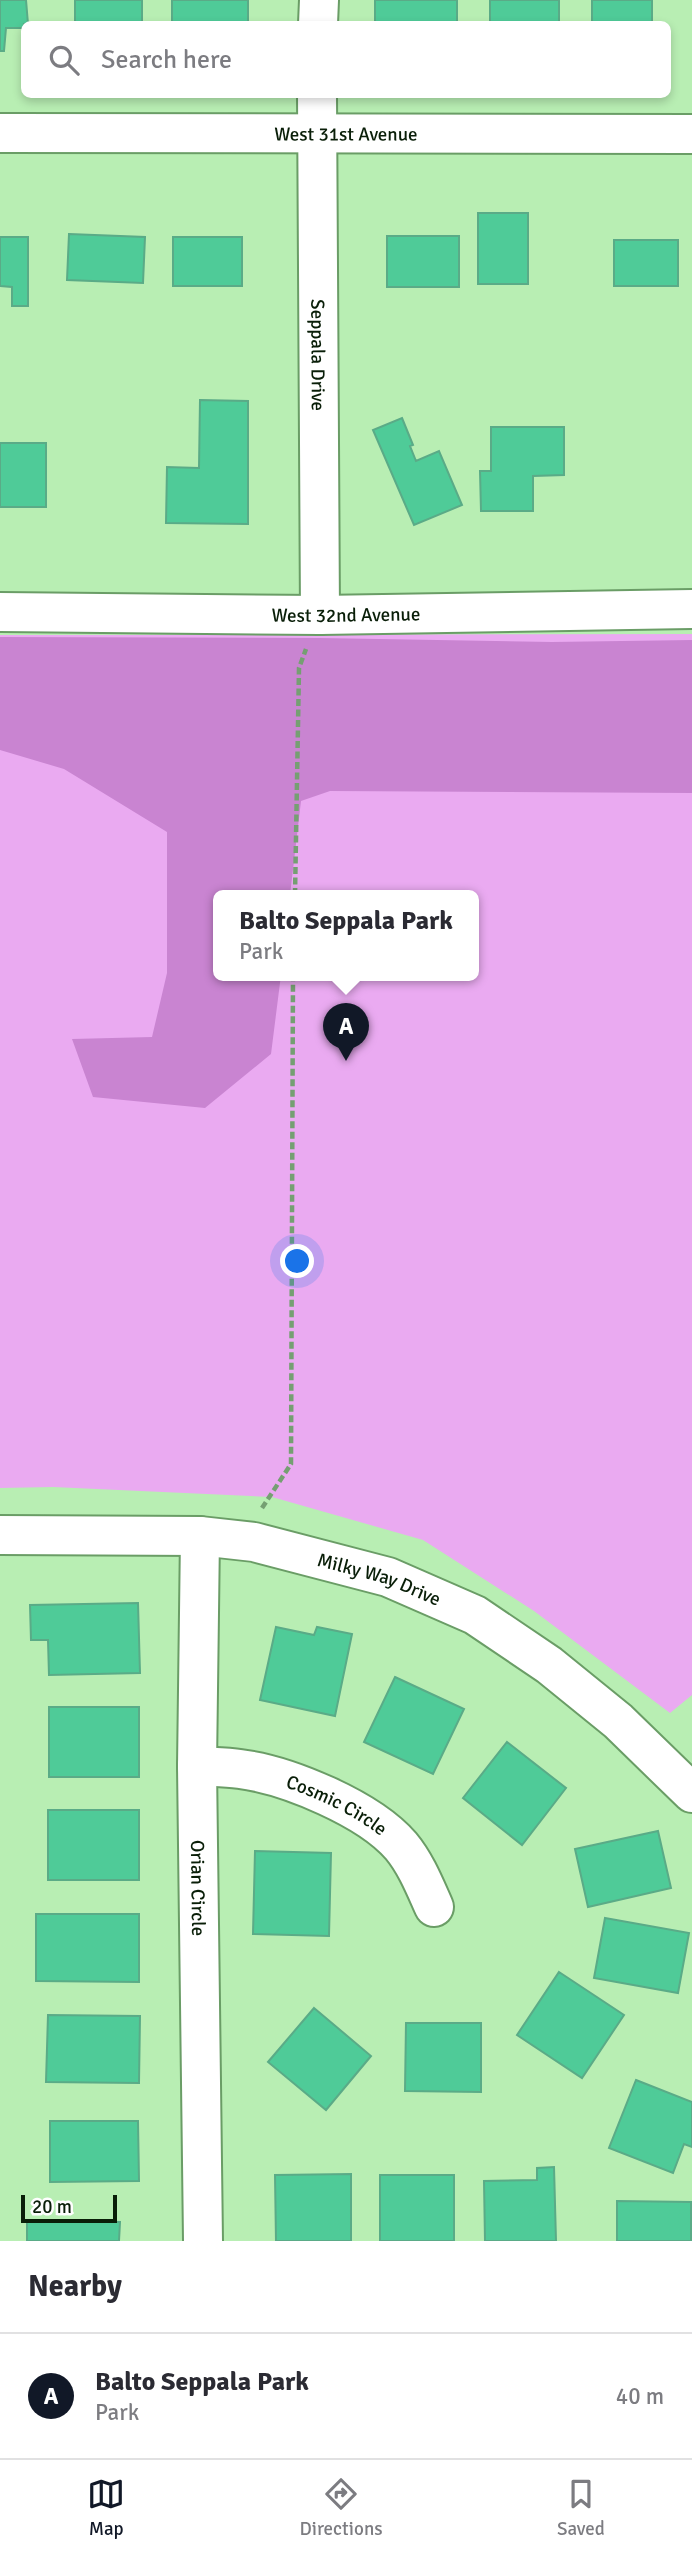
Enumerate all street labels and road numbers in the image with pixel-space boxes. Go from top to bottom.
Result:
street label: West 31st Avenue [274,122,418,147]
street label: Seppala Drive [305,299,330,411]
street label: West 32nd Avenue [271,602,421,628]
street label: Milky Way Drive [315,1548,444,1612]
street label: Cosmic Circle [283,1770,392,1841]
street label: Orian Circle [185,1840,210,1936]

